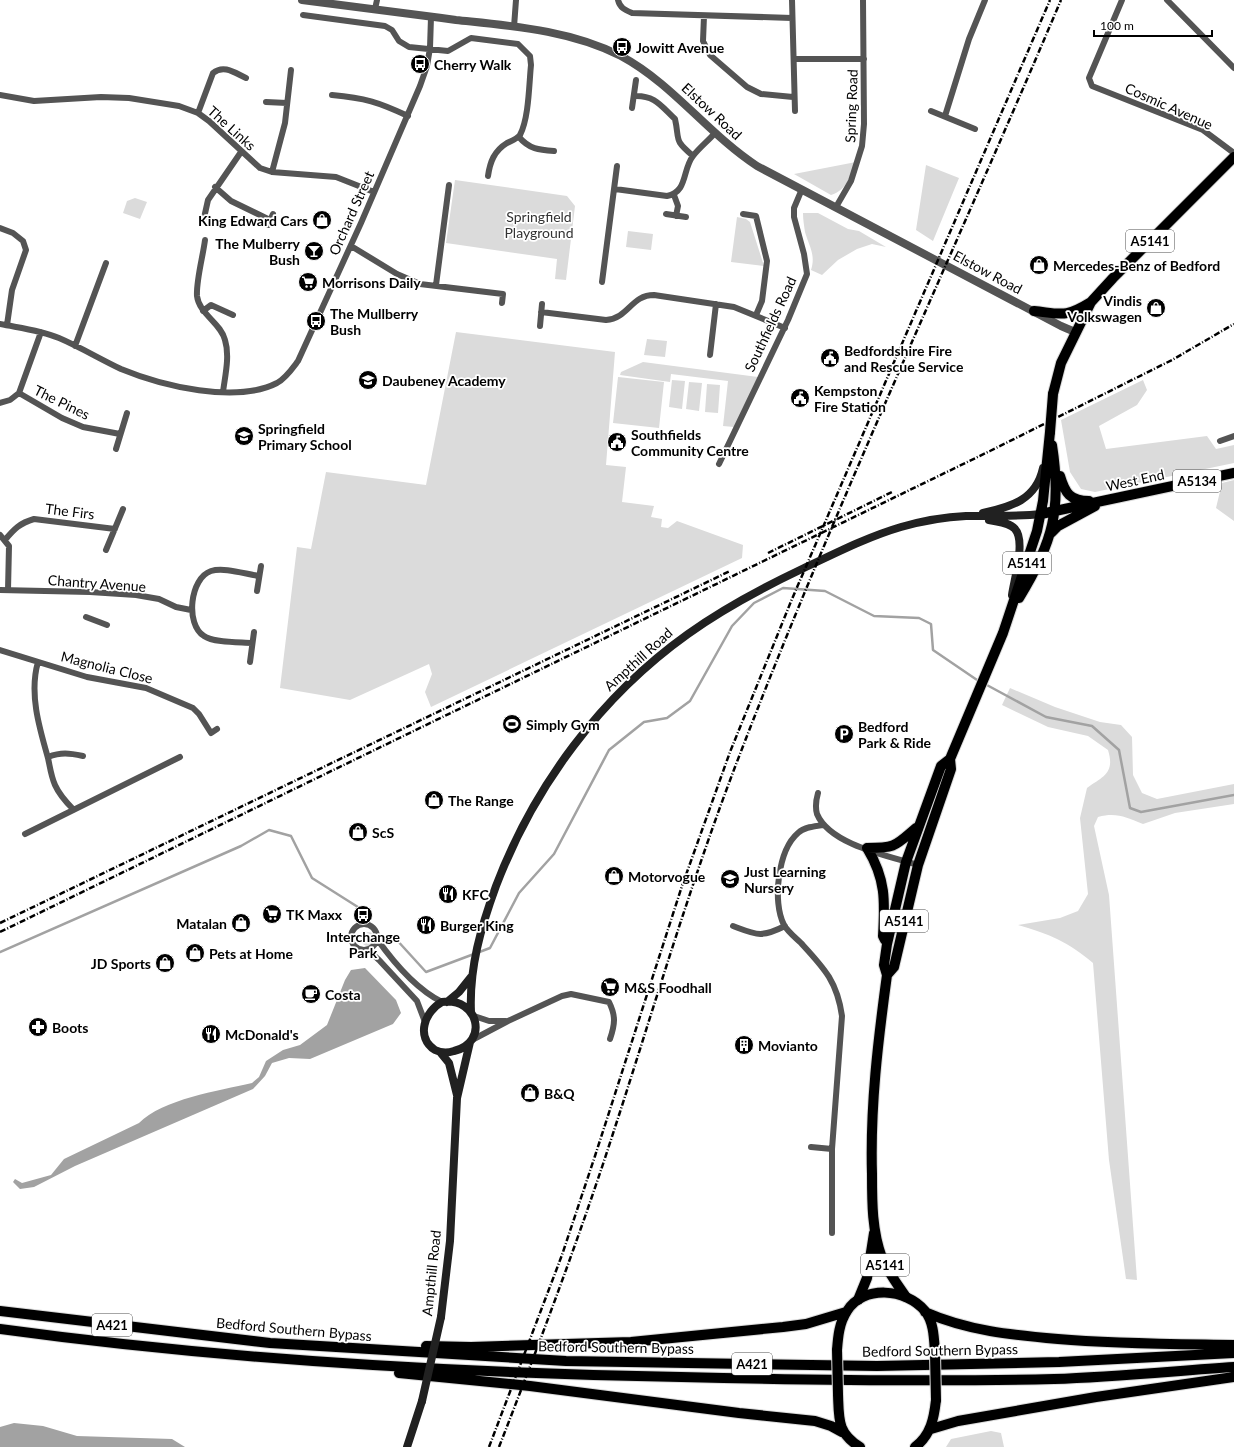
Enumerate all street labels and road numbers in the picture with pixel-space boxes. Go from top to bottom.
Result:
street label: Spring Road [841,69,861,143]
street label: Elstow Road [679,79,745,143]
street label: Cosmic Avenue [1122,79,1216,133]
street label: The Links [205,102,259,154]
street label: Orchard Street [325,168,377,258]
road number: A5141 [1126,230,1174,252]
street label: Elstow Road [951,247,1025,297]
street label: Southfields Road [740,274,800,374]
street label: The Pines [31,381,93,423]
street label: West End [1104,466,1166,494]
road number: A5134 [1173,470,1221,492]
street label: The Firs [44,500,96,522]
road number: A5141 [1003,552,1051,574]
street label: Chantry Avenue [47,571,147,595]
street label: Ampthill Road [600,624,676,694]
street label: Magnolia Close [59,647,155,687]
road number: A5141 [880,910,928,932]
street label: Ampthill Road [418,1229,444,1317]
road number: A5141 [861,1254,909,1276]
road number: A421 [92,1314,132,1336]
street label: Bedford Southern Bypass [216,1314,372,1344]
street label: Bedford Southern Bypass [538,1337,694,1357]
street label: Bedford Southern Bypass [862,1340,1018,1360]
road number: A421 [732,1353,772,1375]

